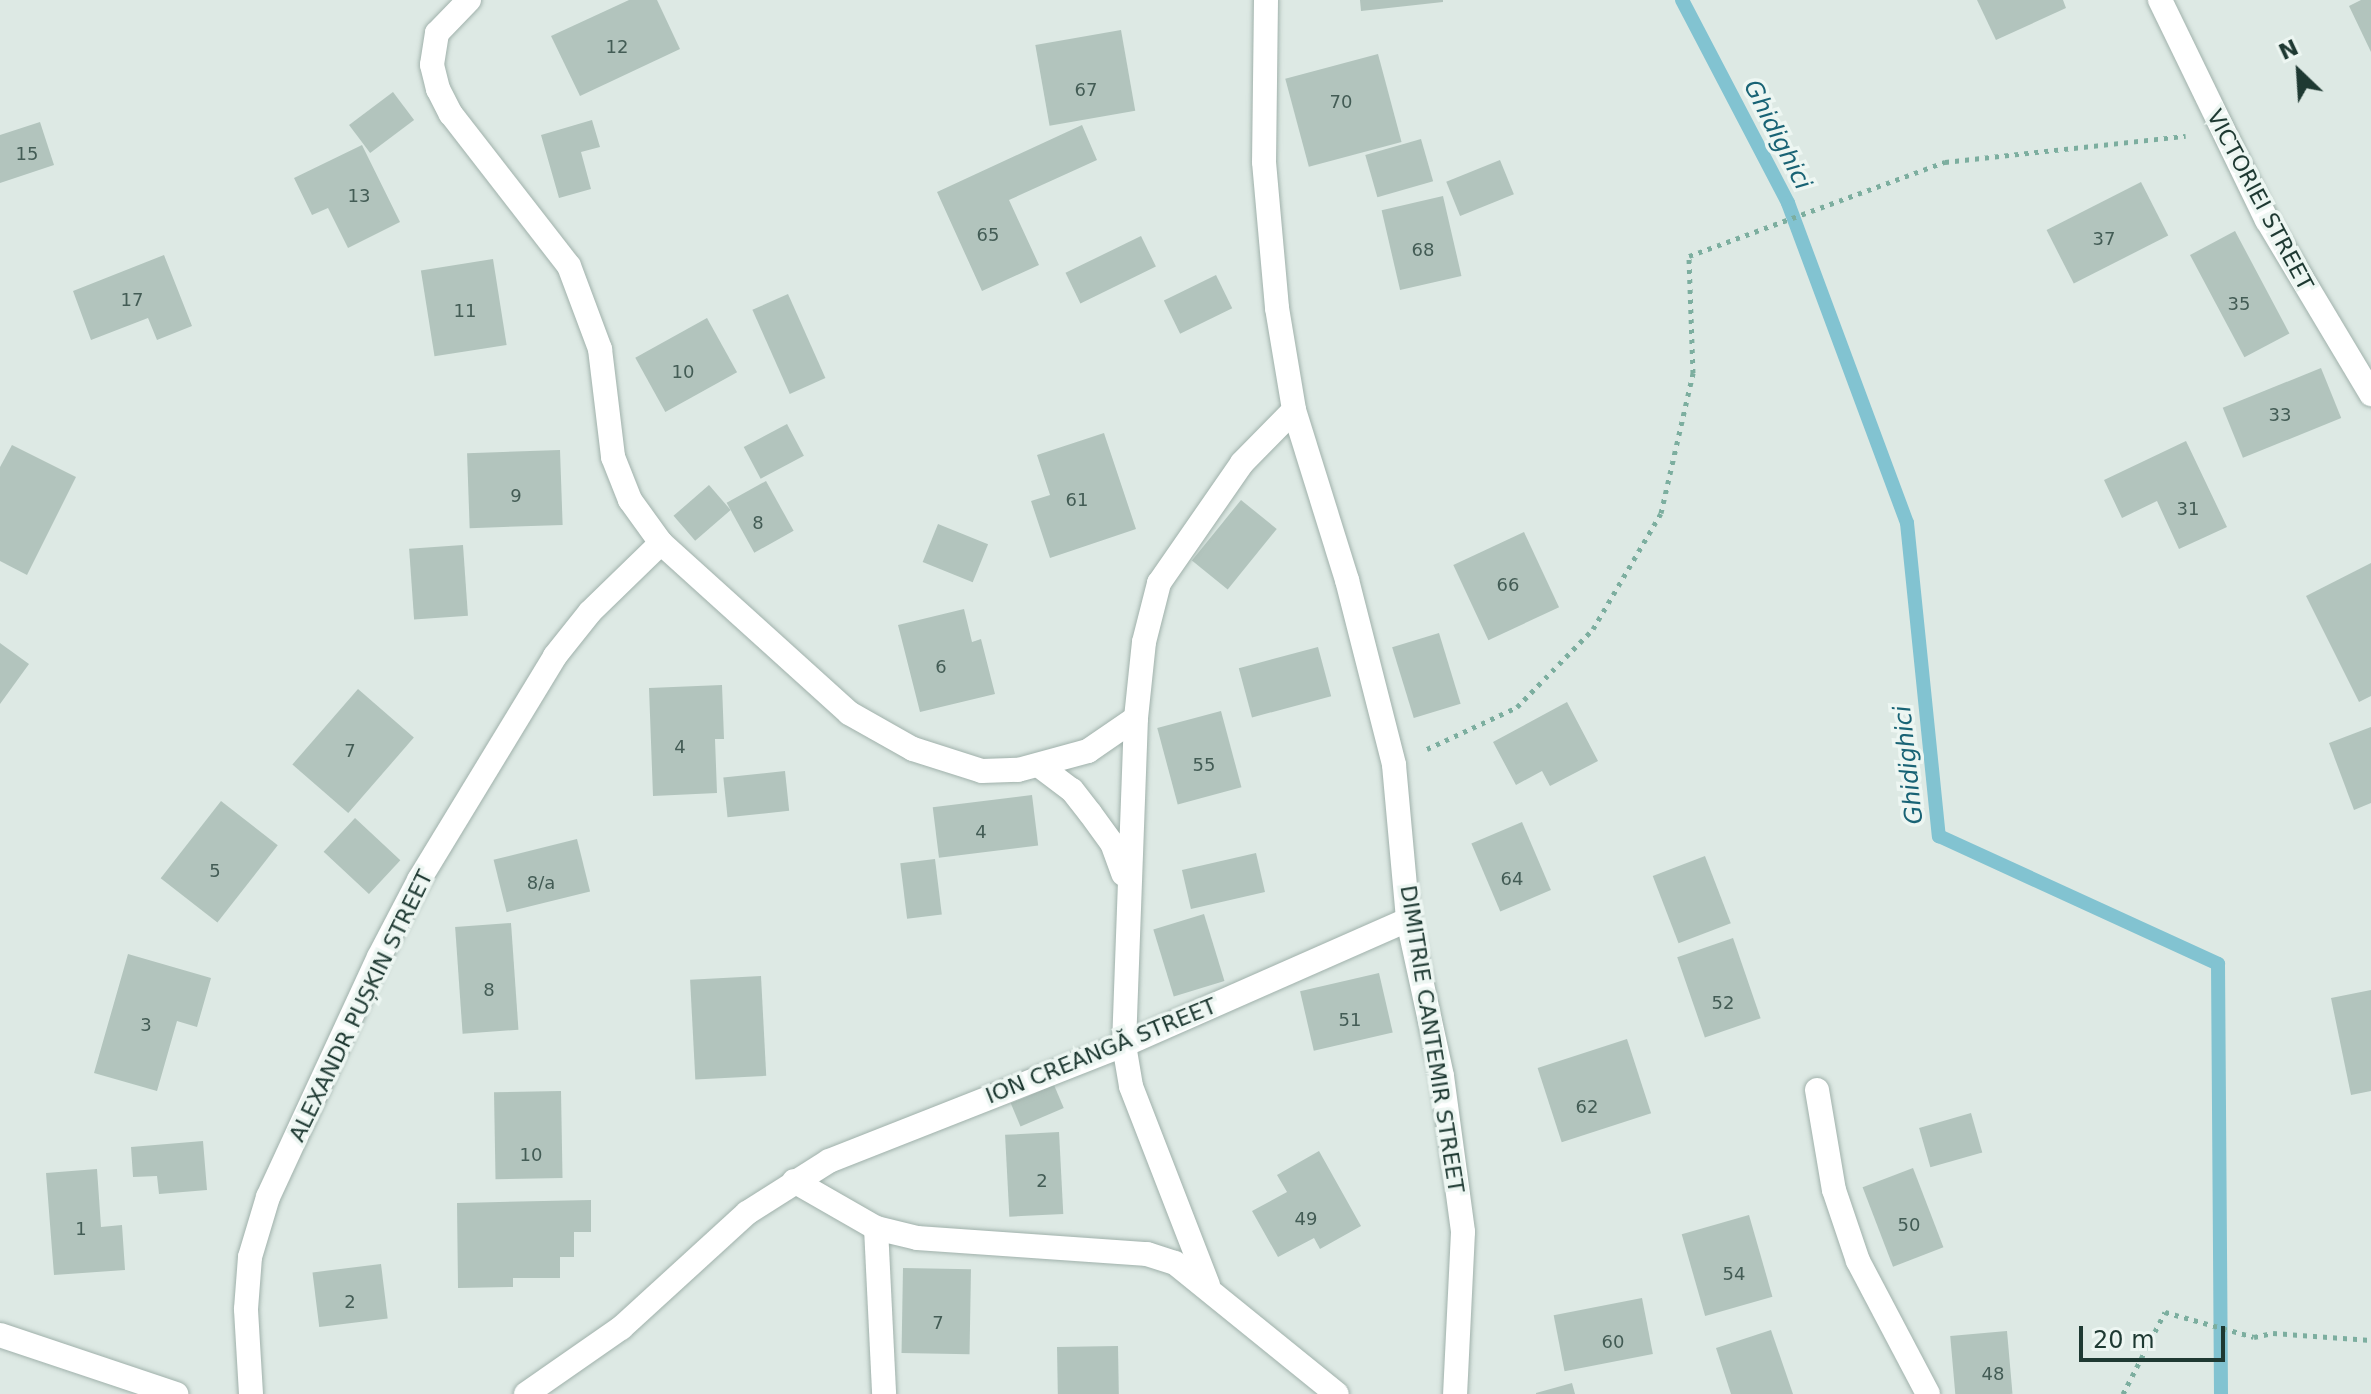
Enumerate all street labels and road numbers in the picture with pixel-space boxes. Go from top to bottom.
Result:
street label: VICTORIEI STREET [2201,105,2319,295]
street label: ALEXANDR PUȘKIN STREET [284,866,438,1146]
street label: DIMITRIE CANTEMIR STREET [1395,883,1469,1195]
street label: ION CREANGĂ STREET [982,993,1220,1109]

